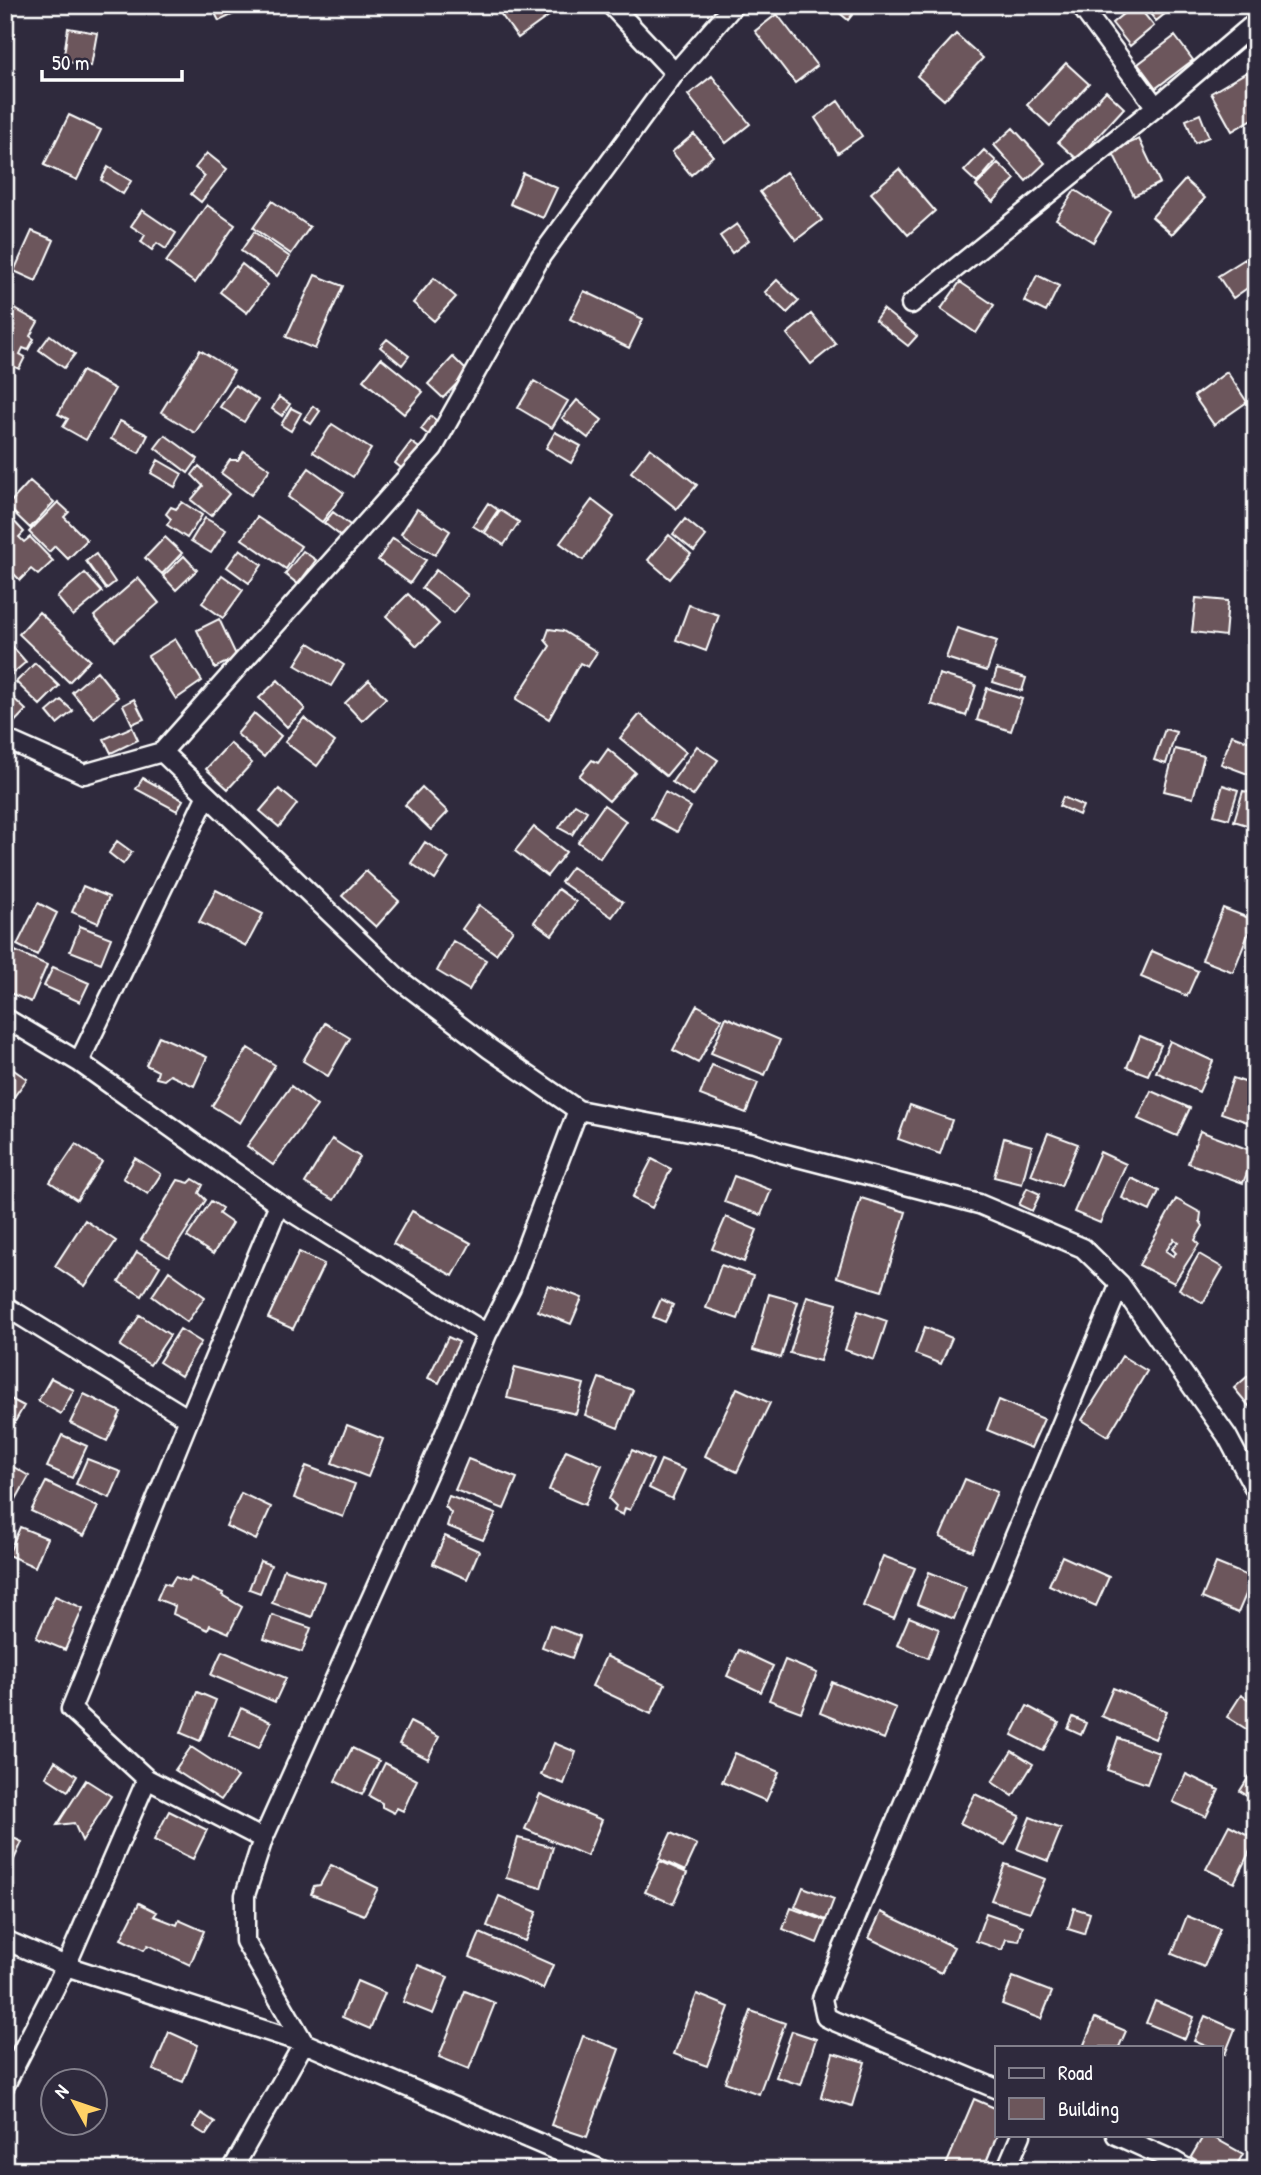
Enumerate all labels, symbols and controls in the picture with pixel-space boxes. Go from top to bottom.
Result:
scale bar [42,38,182,82]
text: 50 m [52,48,89,77]
legend [995,2046,1222,2136]
text: Road [1058,2058,1092,2087]
north arrow [38,2066,108,2136]
text: N [48,2079,74,2103]
text: Building [1058,2094,1119,2123]

